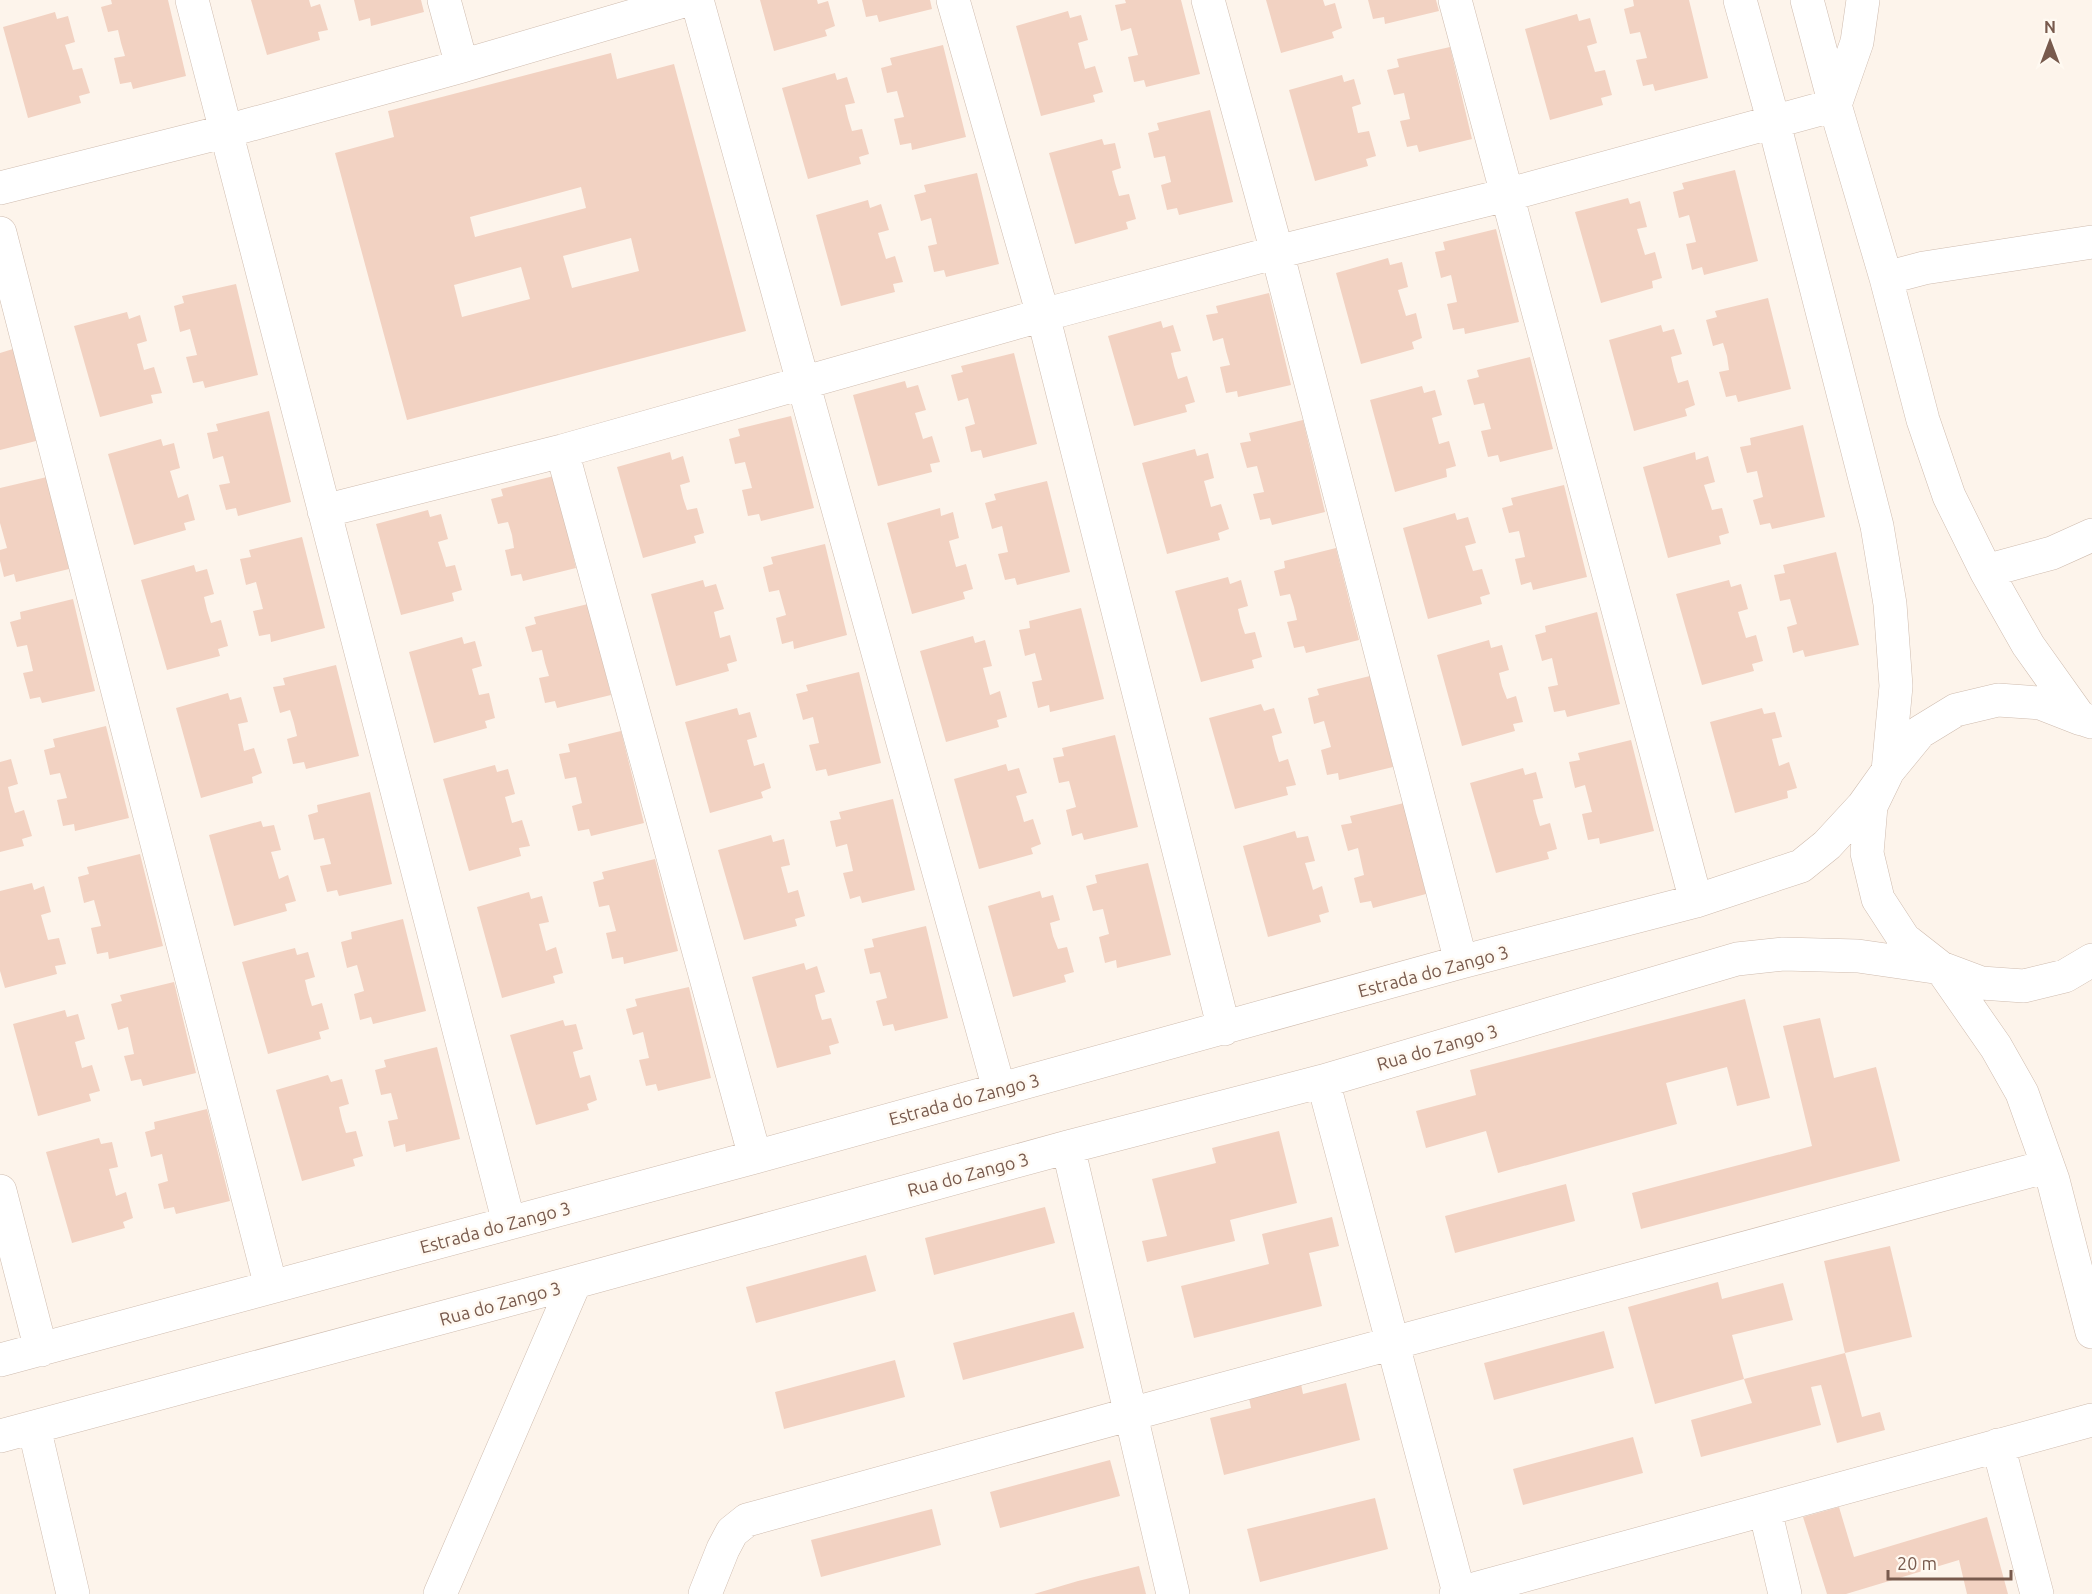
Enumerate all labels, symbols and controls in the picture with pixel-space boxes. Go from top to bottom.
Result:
north arrow [2020,12,2080,72]
text: N [2044,18,2056,36]
street label: Estrada do Zango 3 [1356,941,1510,1001]
street label: Rua do Zango 3 [1374,1020,1500,1074]
street label: Estrada do Zango 3 [887,1069,1041,1129]
street label: Rua do Zango 3 [905,1148,1031,1200]
street label: Estrada do Zango 3 [418,1197,572,1257]
street label: Rua do Zango 3 [437,1277,563,1329]
scale bar [1888,1543,2011,1581]
text: 20 m [1897,1553,1937,1573]

